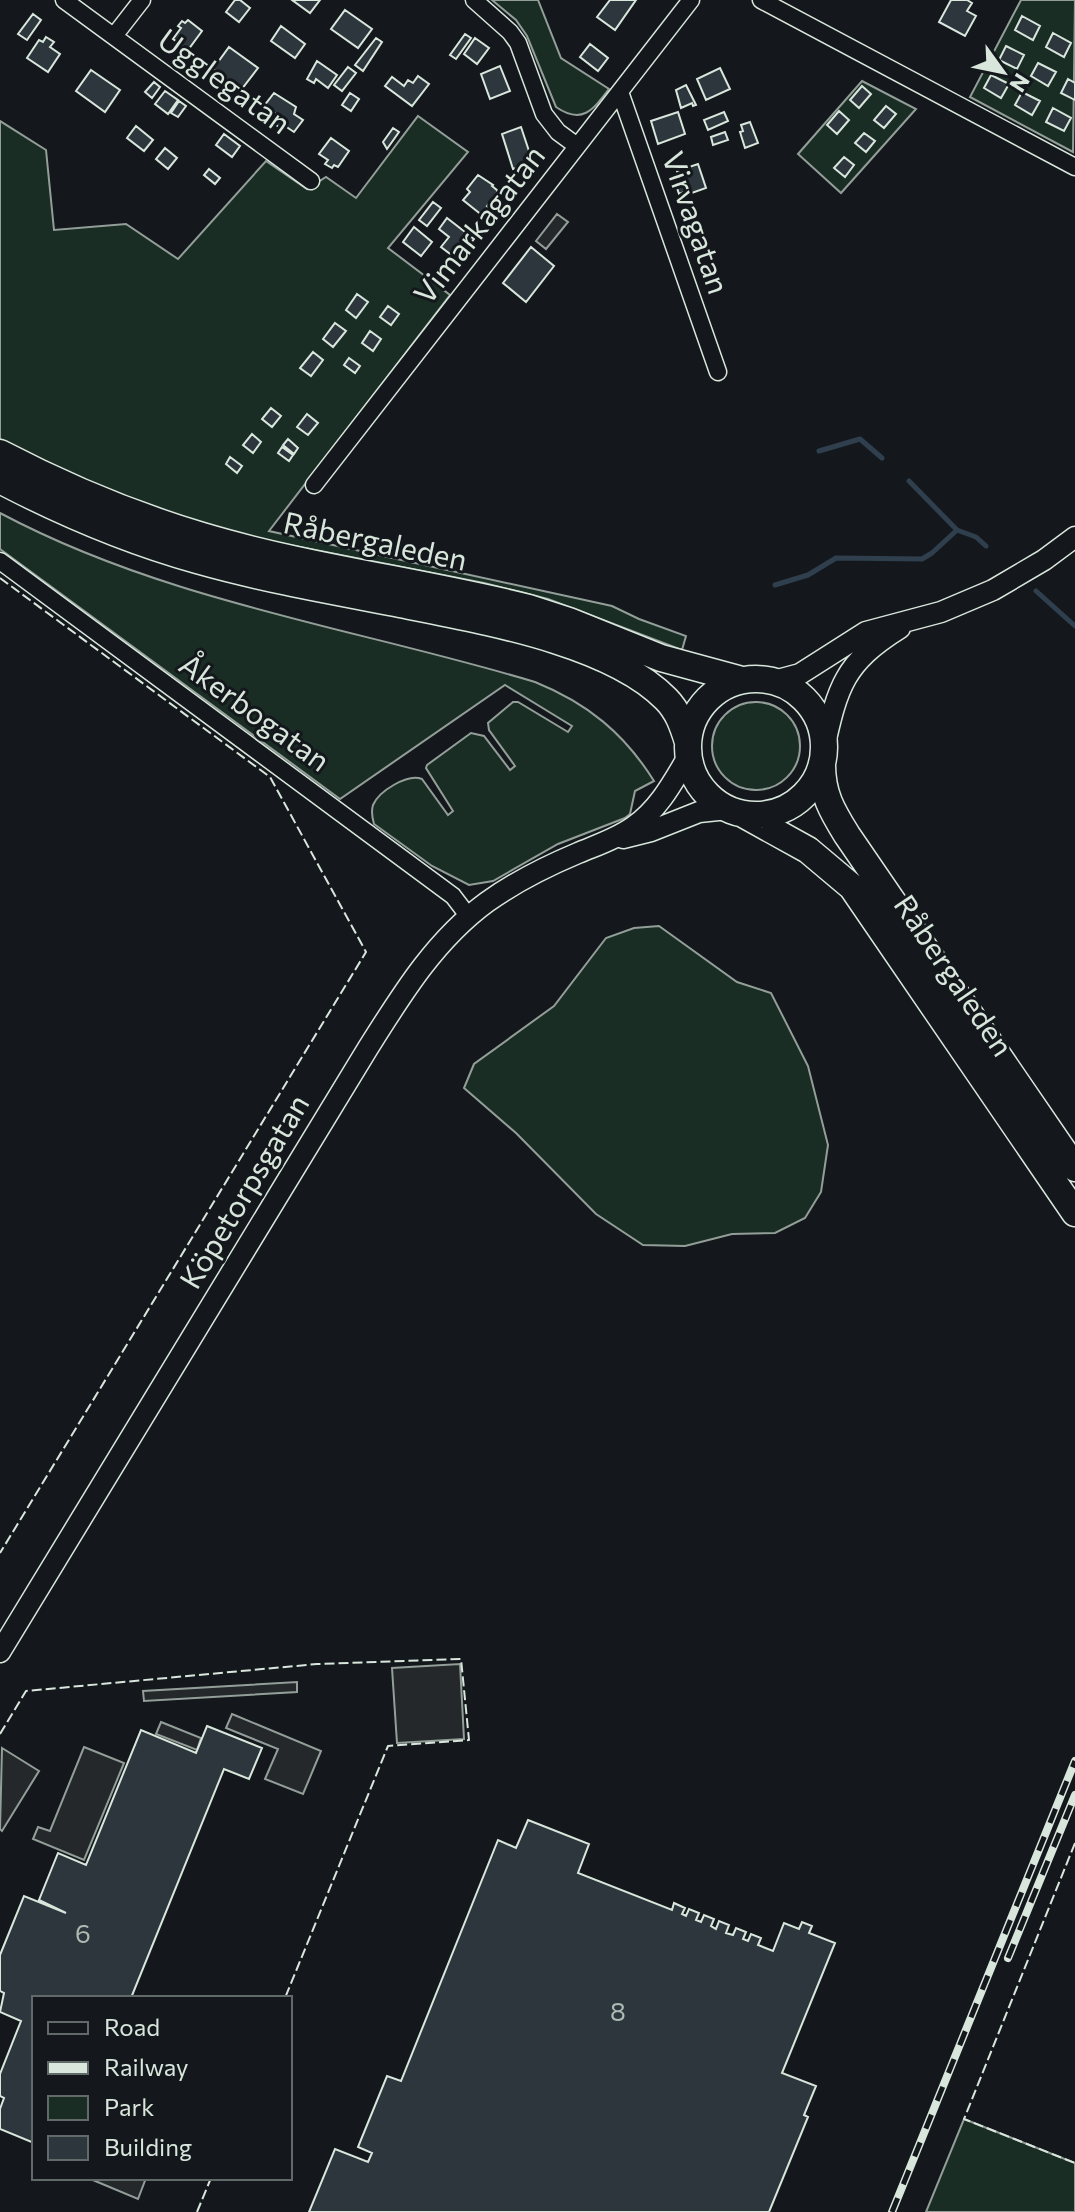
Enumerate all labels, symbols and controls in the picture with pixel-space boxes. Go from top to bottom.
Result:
street label: Ugglegatan [152,20,299,140]
north arrow [963,32,1043,112]
text: N [1004,69,1036,97]
street label: Vimarkagatan [405,137,551,310]
street label: Virvagatan [656,146,739,298]
street label: Råbergaleden [280,502,471,577]
street label: Åkerbogatan [173,644,338,778]
street label: Råbergaleden [888,887,1023,1062]
street label: Köpetorpsgatan [170,1087,315,1295]
house number: 6 [75,1917,91,1948]
house number: 8 [610,1995,626,2026]
legend [32,1996,292,2180]
text: Road [104,2012,160,2041]
text: Railway [104,2052,189,2081]
text: Park [104,2092,154,2121]
text: Building [104,2132,192,2161]

